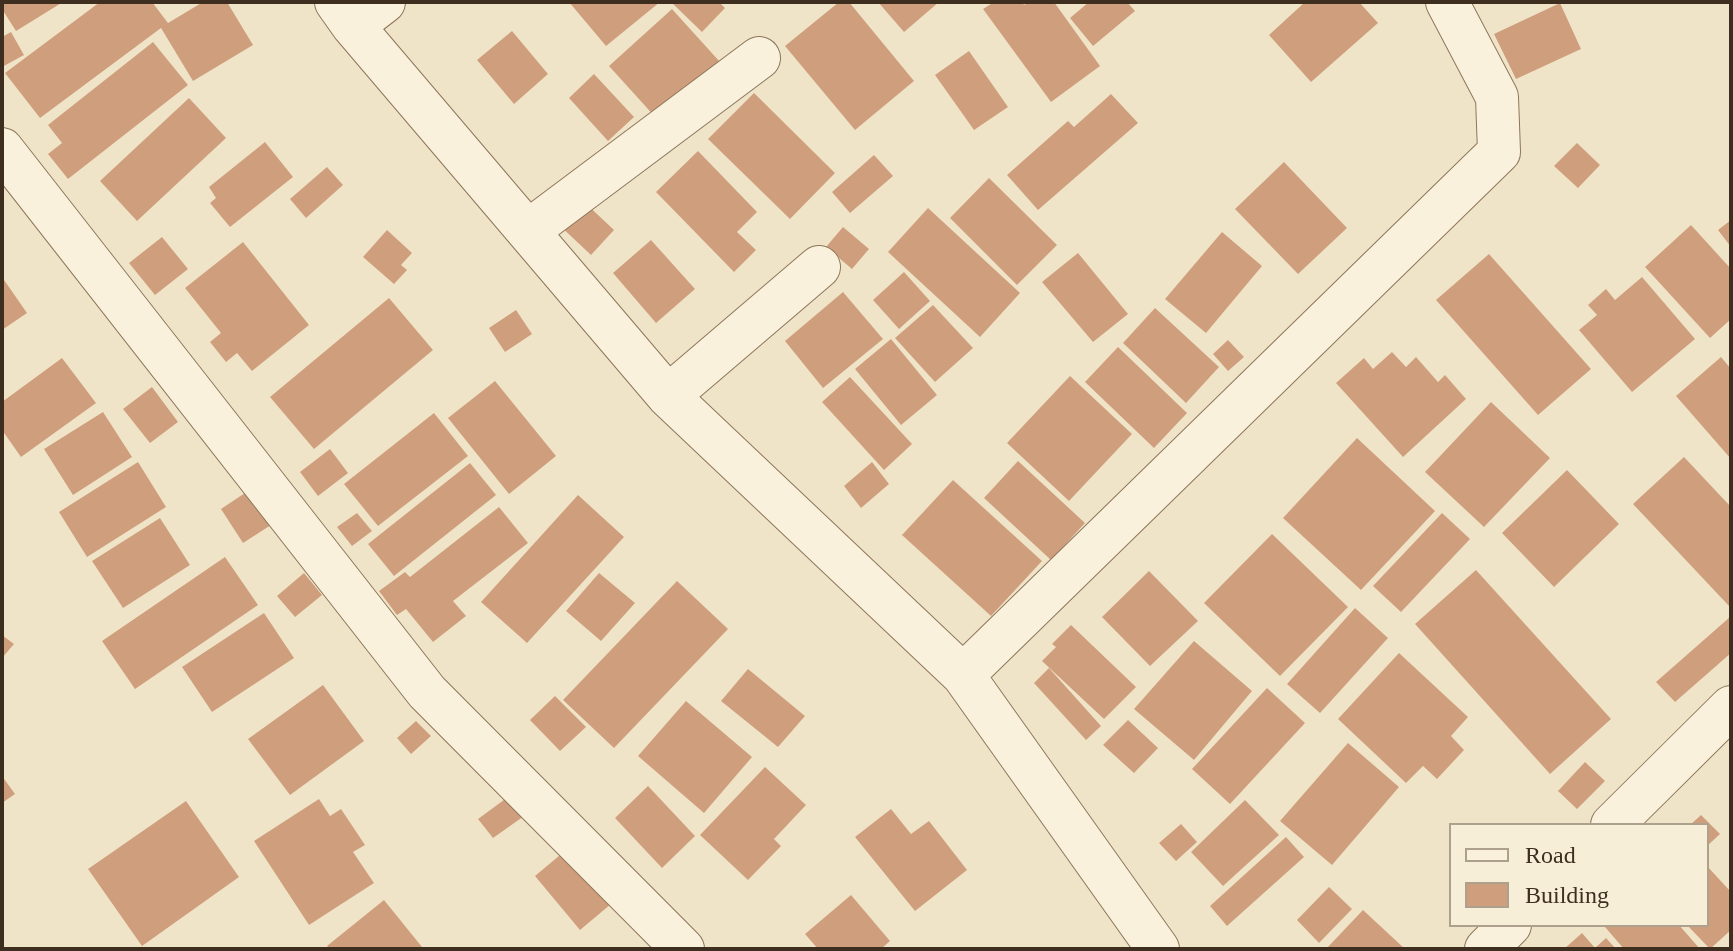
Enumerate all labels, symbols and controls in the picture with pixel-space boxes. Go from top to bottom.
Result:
legend [1449,823,1709,927]
text: Road [1525,842,1576,868]
text: Building [1525,882,1609,908]

